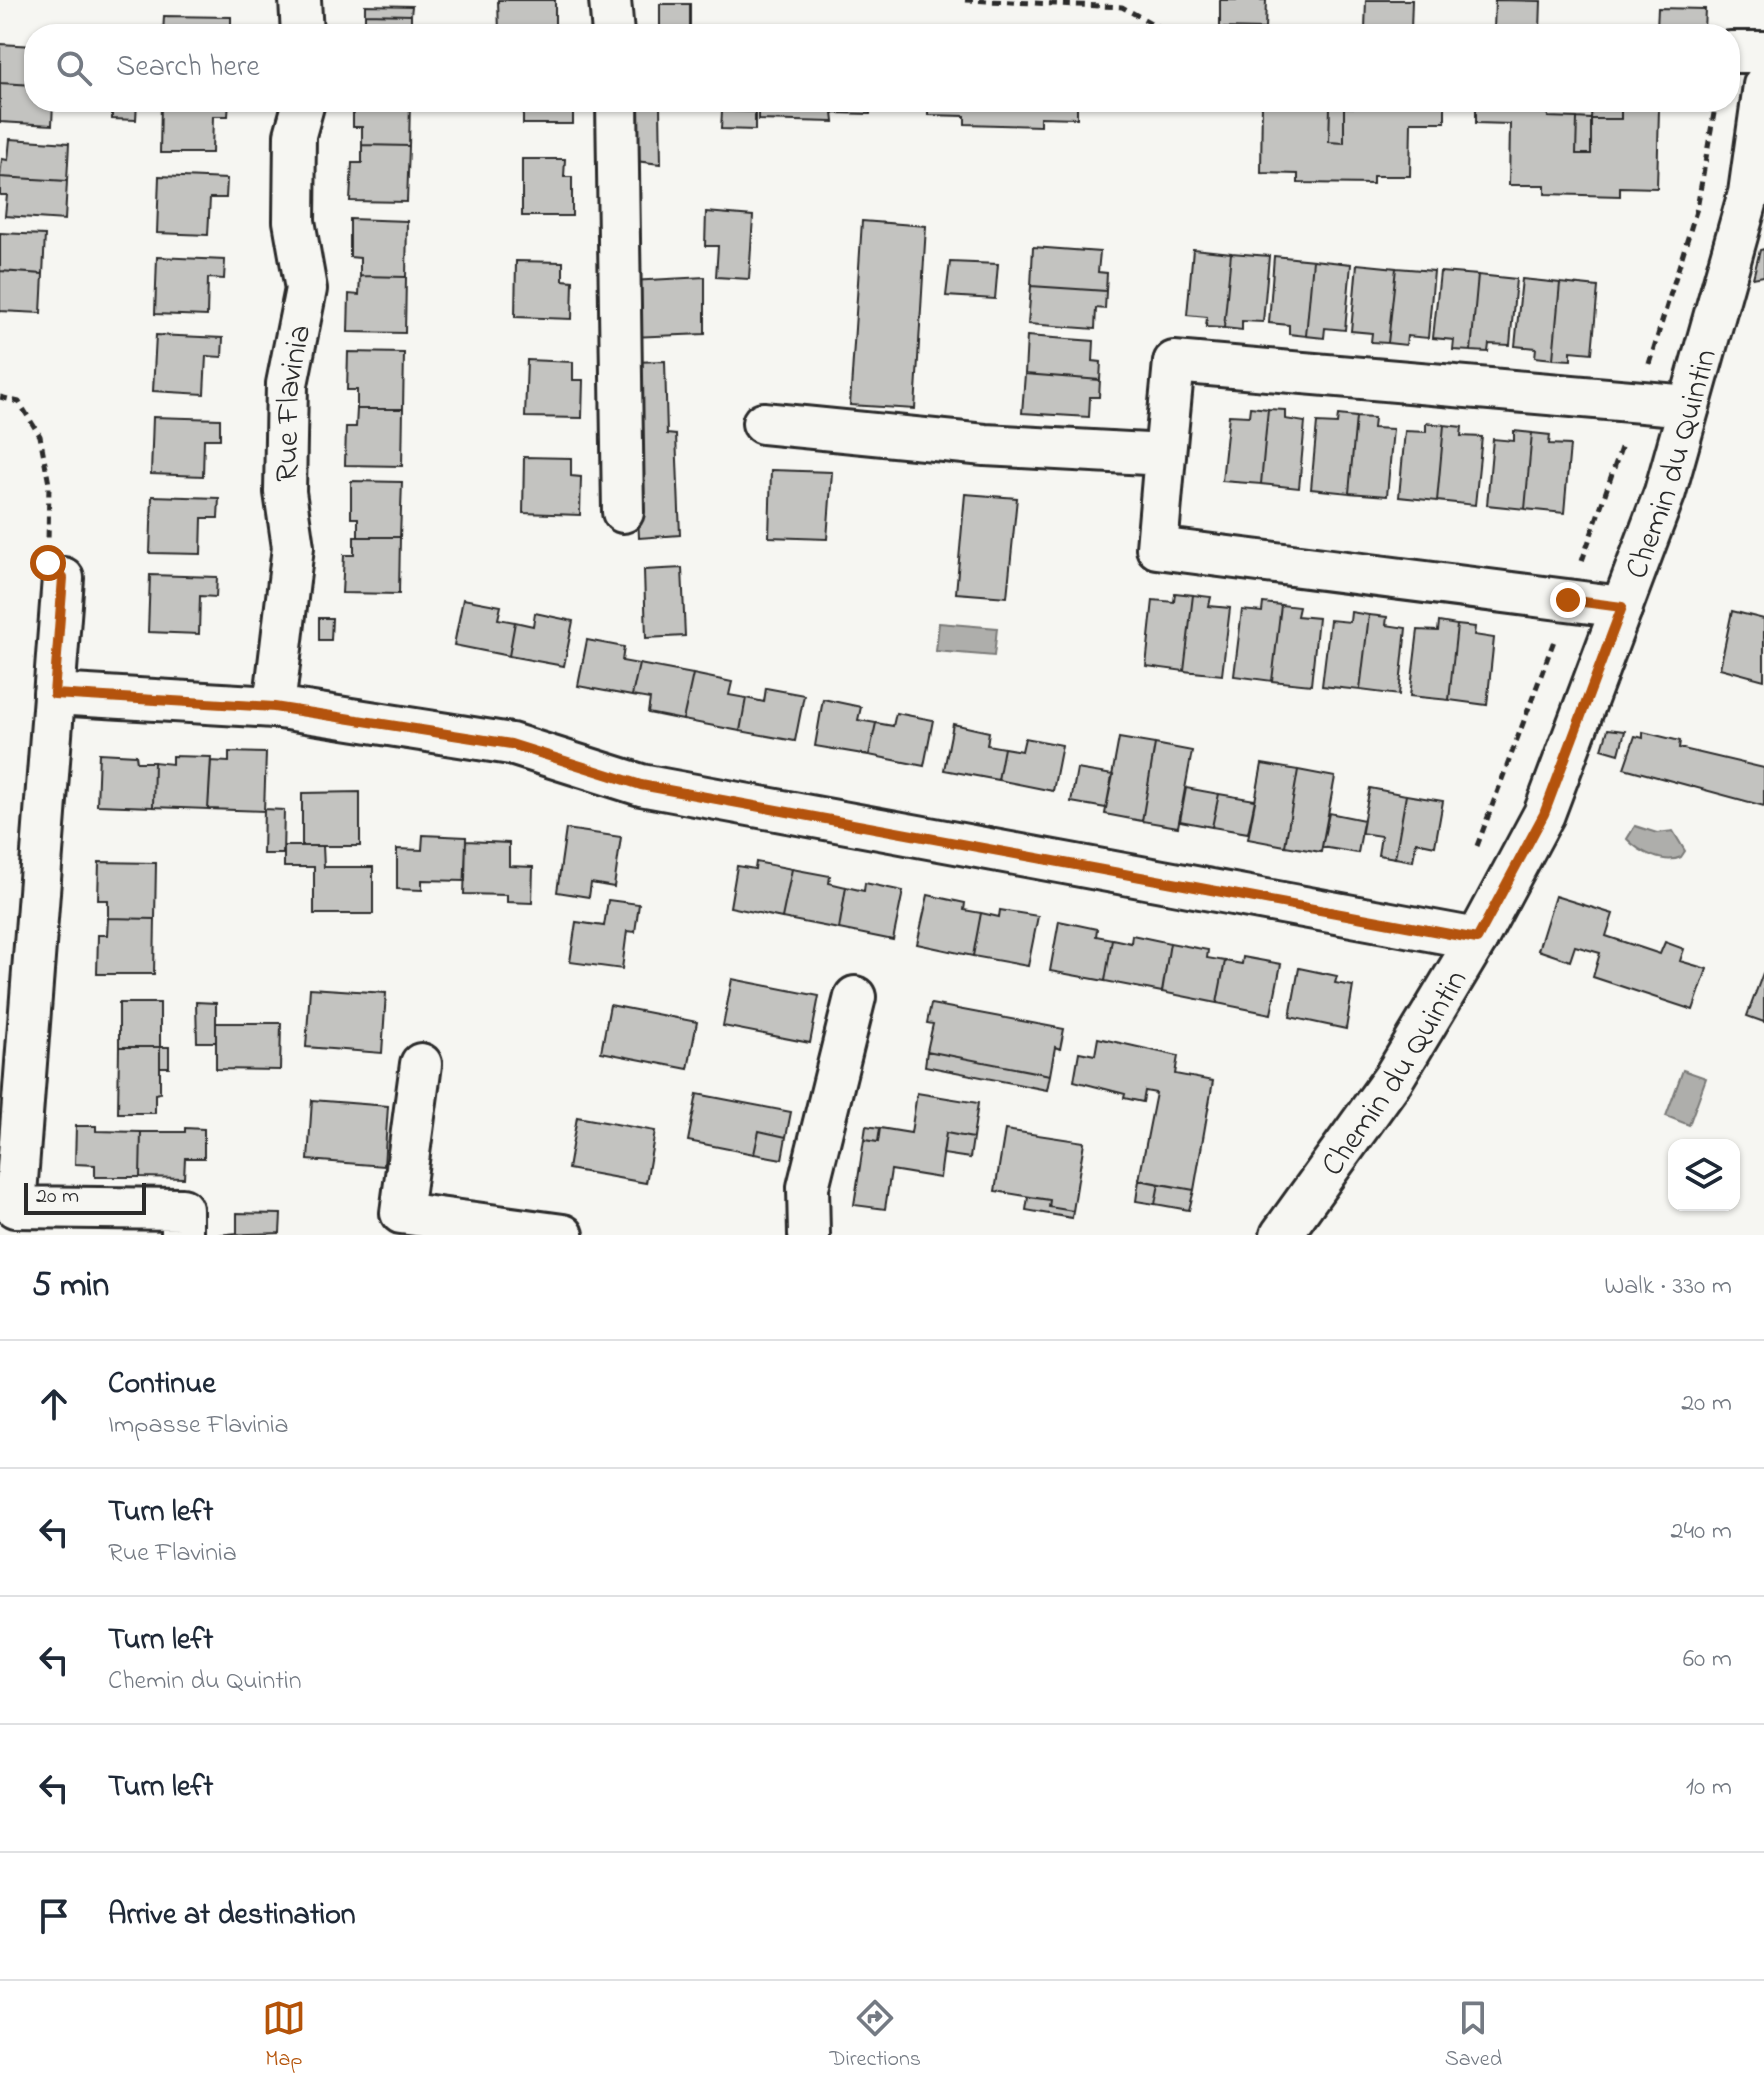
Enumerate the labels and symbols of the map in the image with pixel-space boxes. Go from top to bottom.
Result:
street label: Rue Flavinia [265,321,325,483]
street label: Chemin du Quintin [1615,344,1731,586]
route start [30,545,66,581]
route end [1550,582,1586,618]
street label: Chemin du Quintin [1311,961,1481,1187]
scale bar [24,1179,146,1215]

